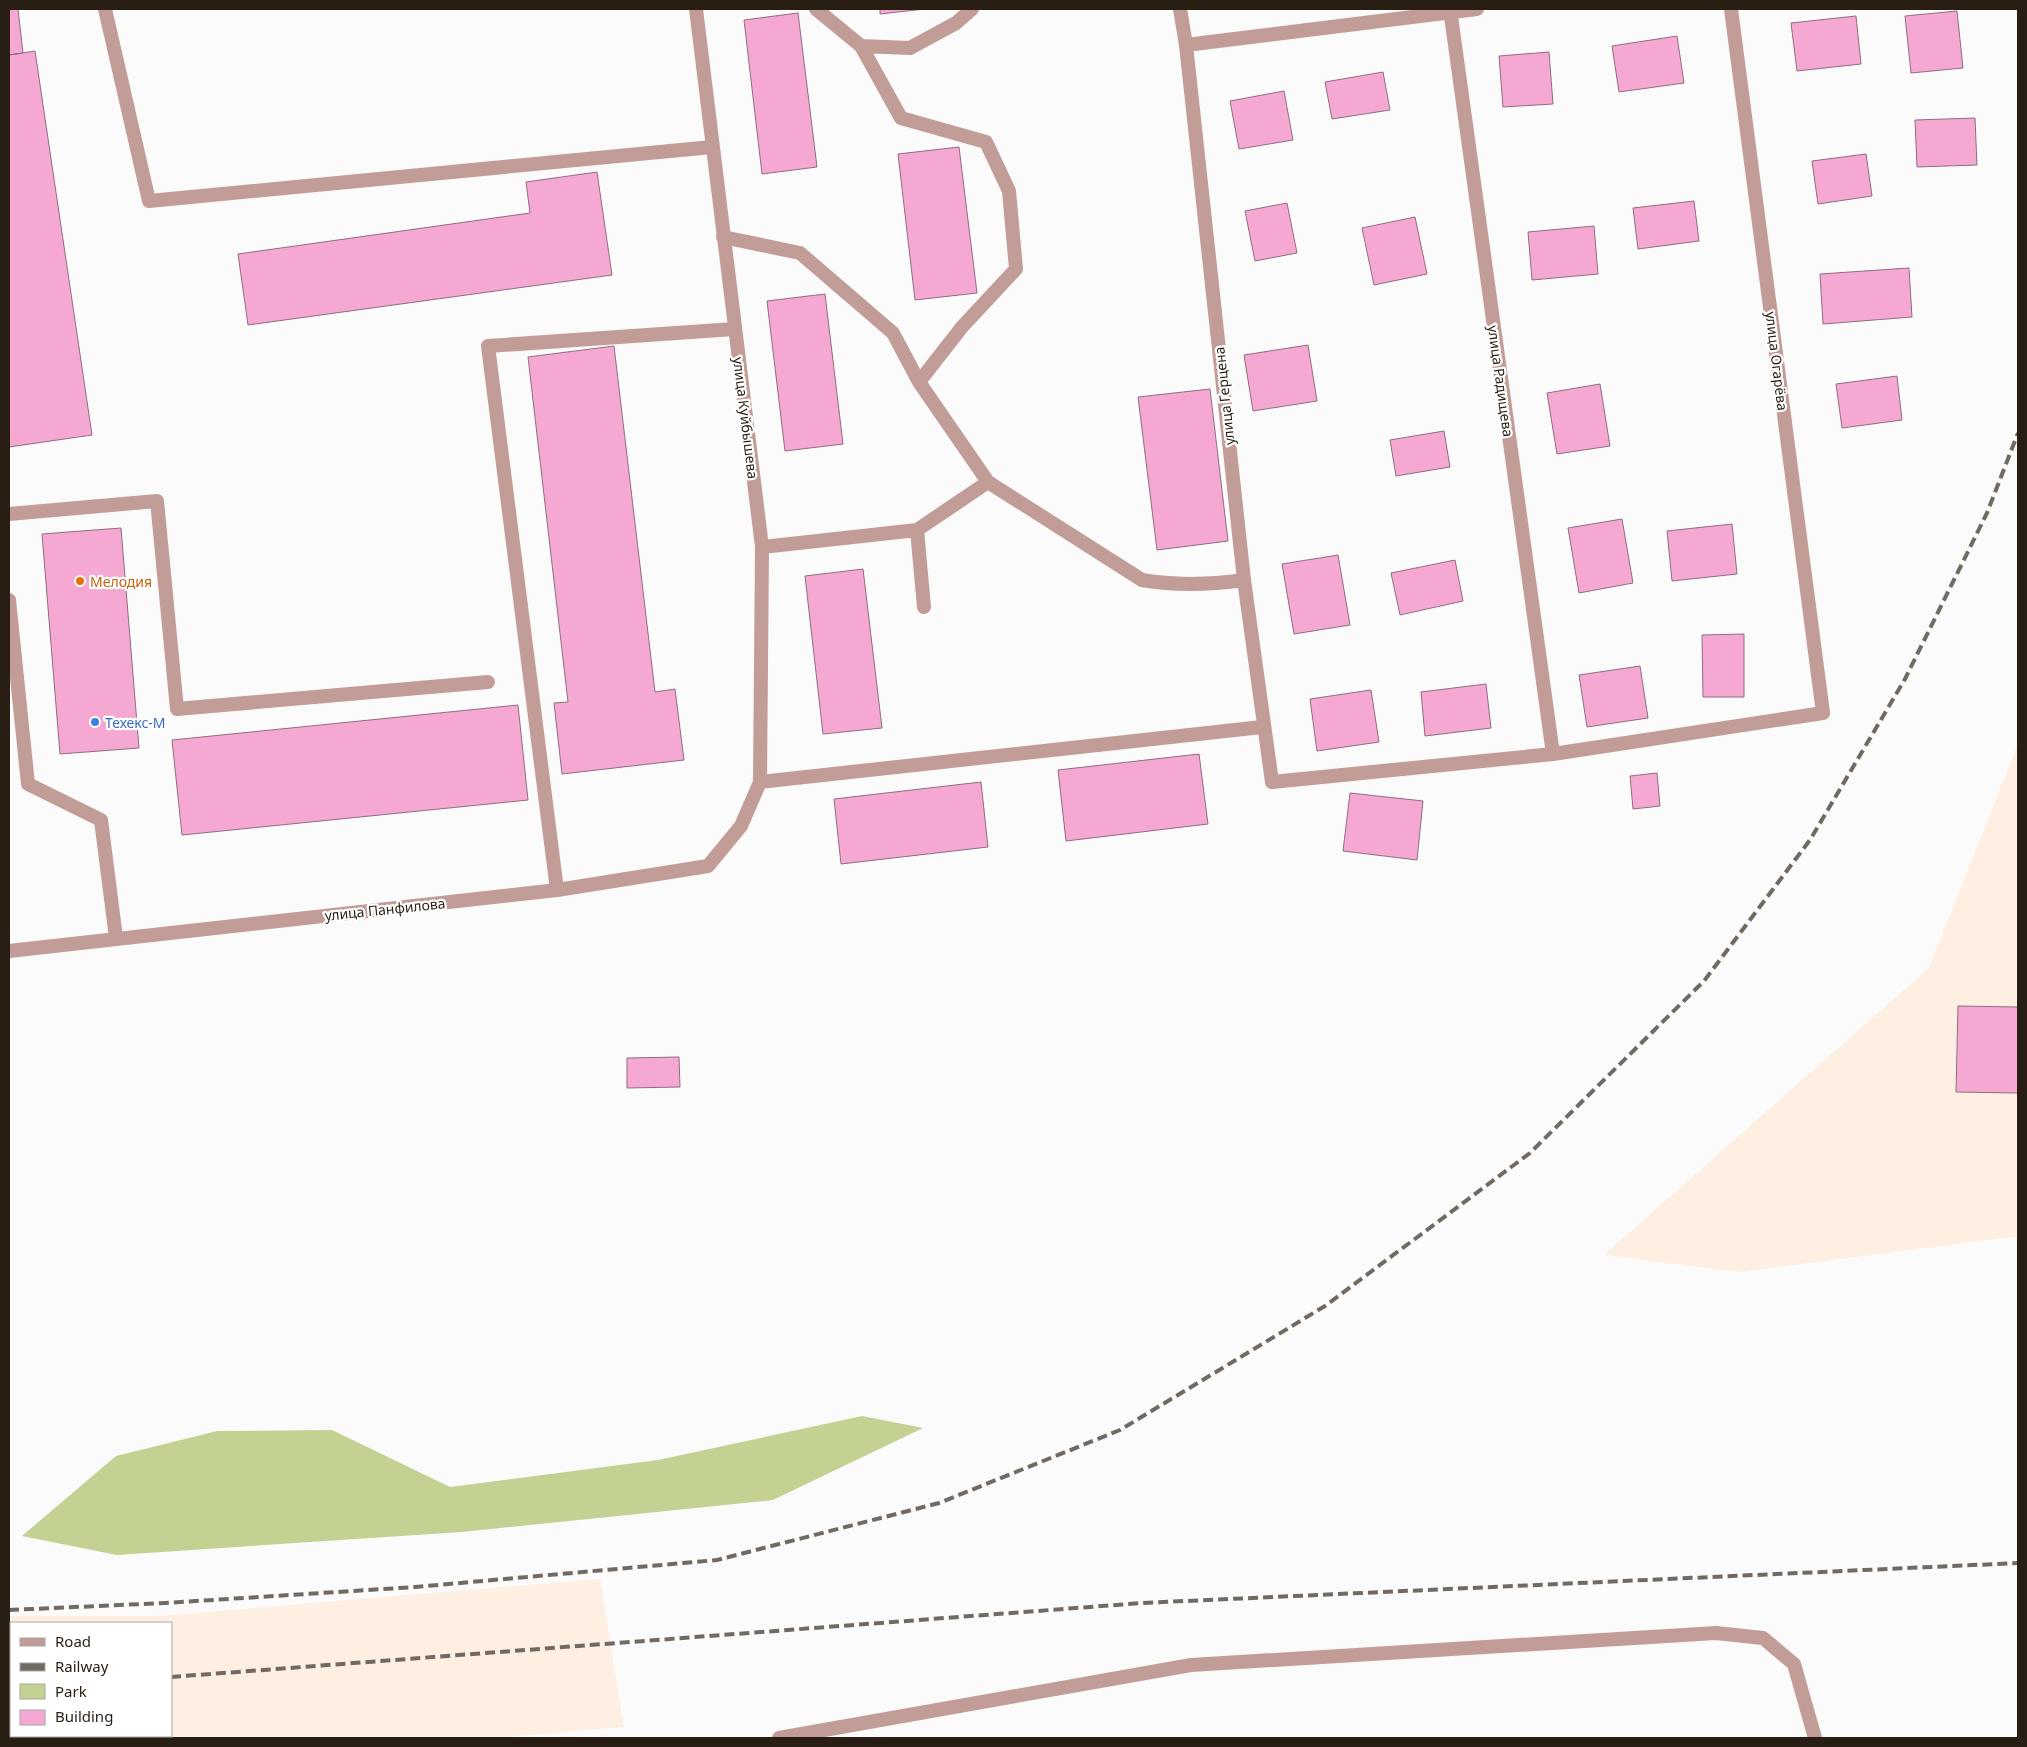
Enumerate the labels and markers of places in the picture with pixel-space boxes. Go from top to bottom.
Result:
place label: Мелодия [90,572,152,591]
marker: Мелодия [74,575,86,587]
place label: Техекс-М [105,713,166,732]
marker: Техекс-М [89,716,101,728]

